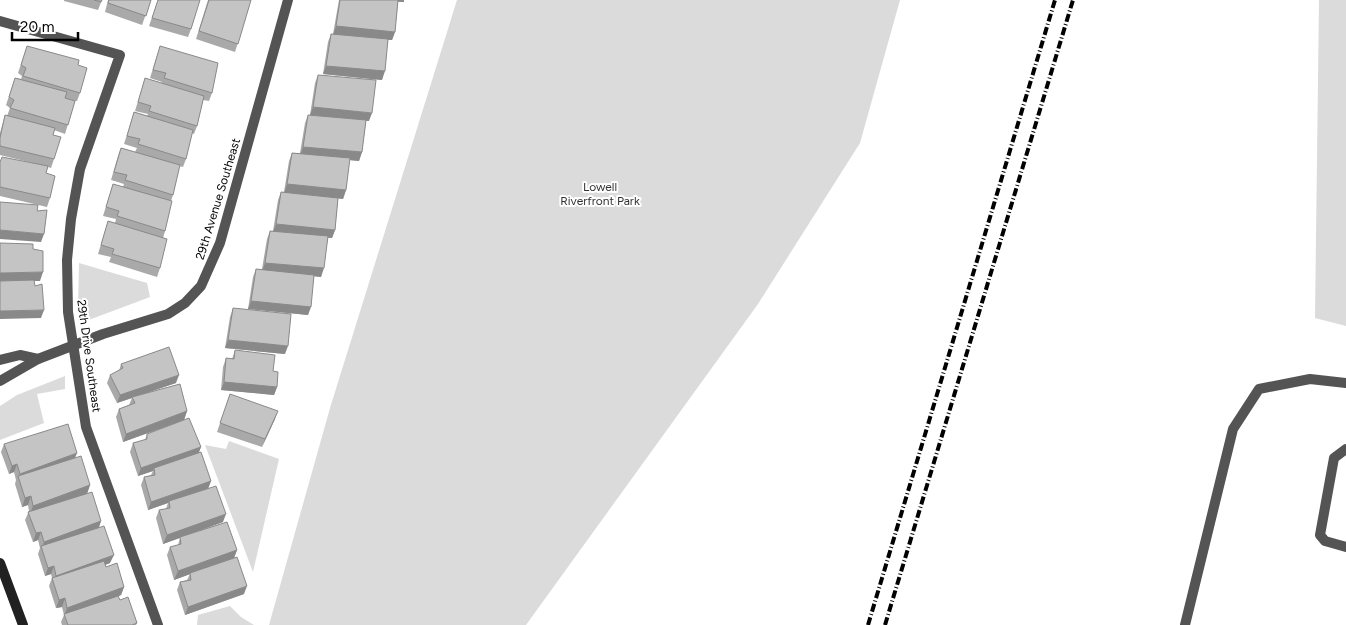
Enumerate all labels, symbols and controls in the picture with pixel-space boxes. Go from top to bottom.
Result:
scale bar [12,10,79,42]
text: 20 m [20,18,54,36]
street label: 29th Avenue Southeast [193,136,243,261]
park label: Lowell Riverfront Park [560,180,640,208]
street label: 29th Drive Southeast [74,299,104,414]

